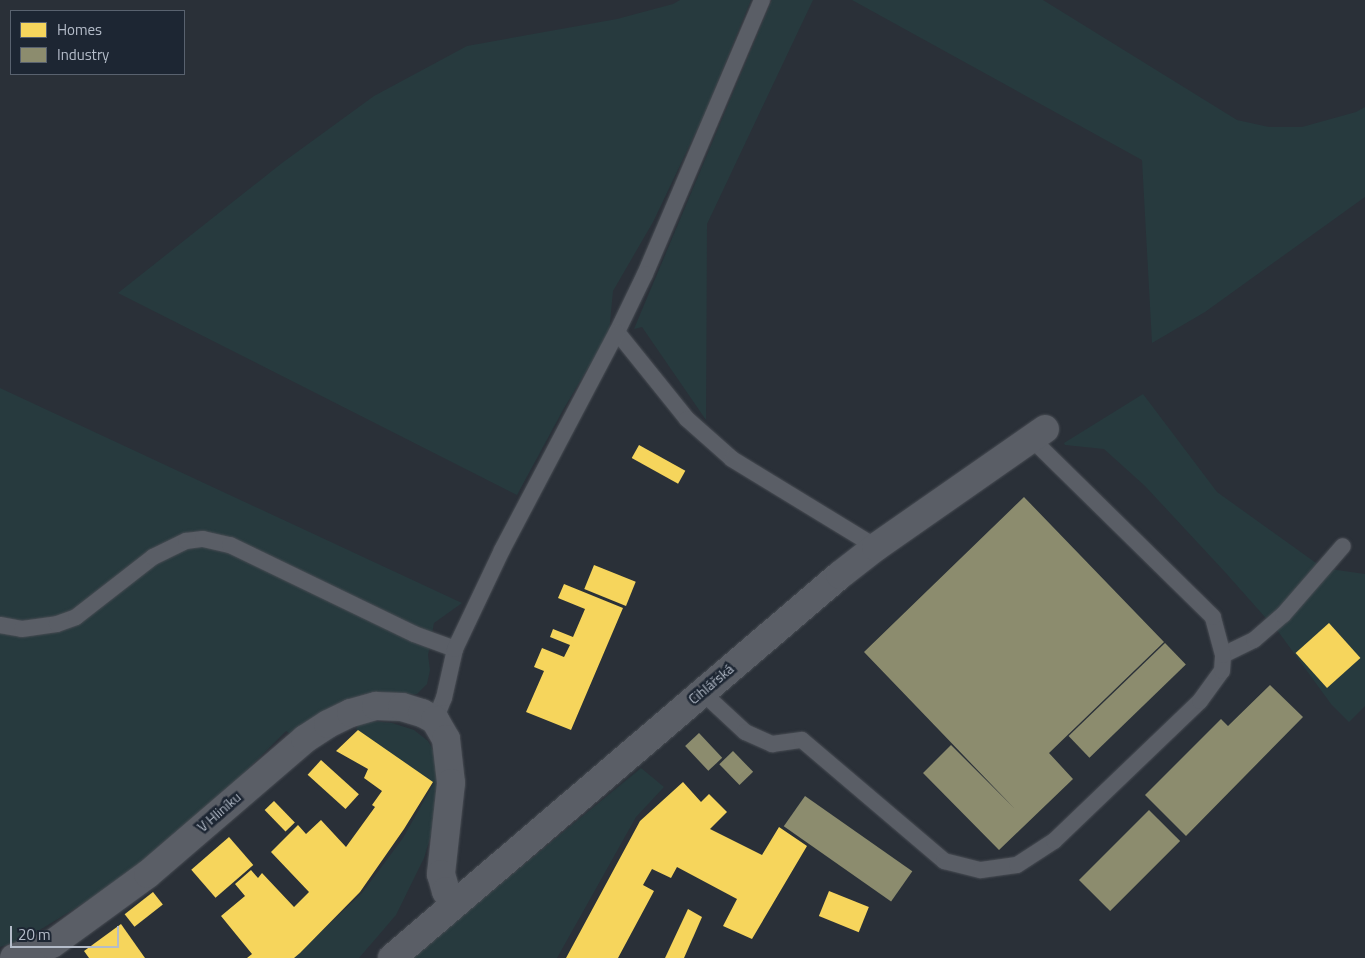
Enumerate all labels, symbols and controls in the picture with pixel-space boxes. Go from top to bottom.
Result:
legend [10,10,185,75]
text: Homes [57,18,102,41]
text: Industry [57,43,109,66]
street label: Cihlářská [685,660,737,708]
street label: V Hliníku [194,789,244,835]
scale bar [12,916,121,948]
text: 20 m [18,923,51,946]

